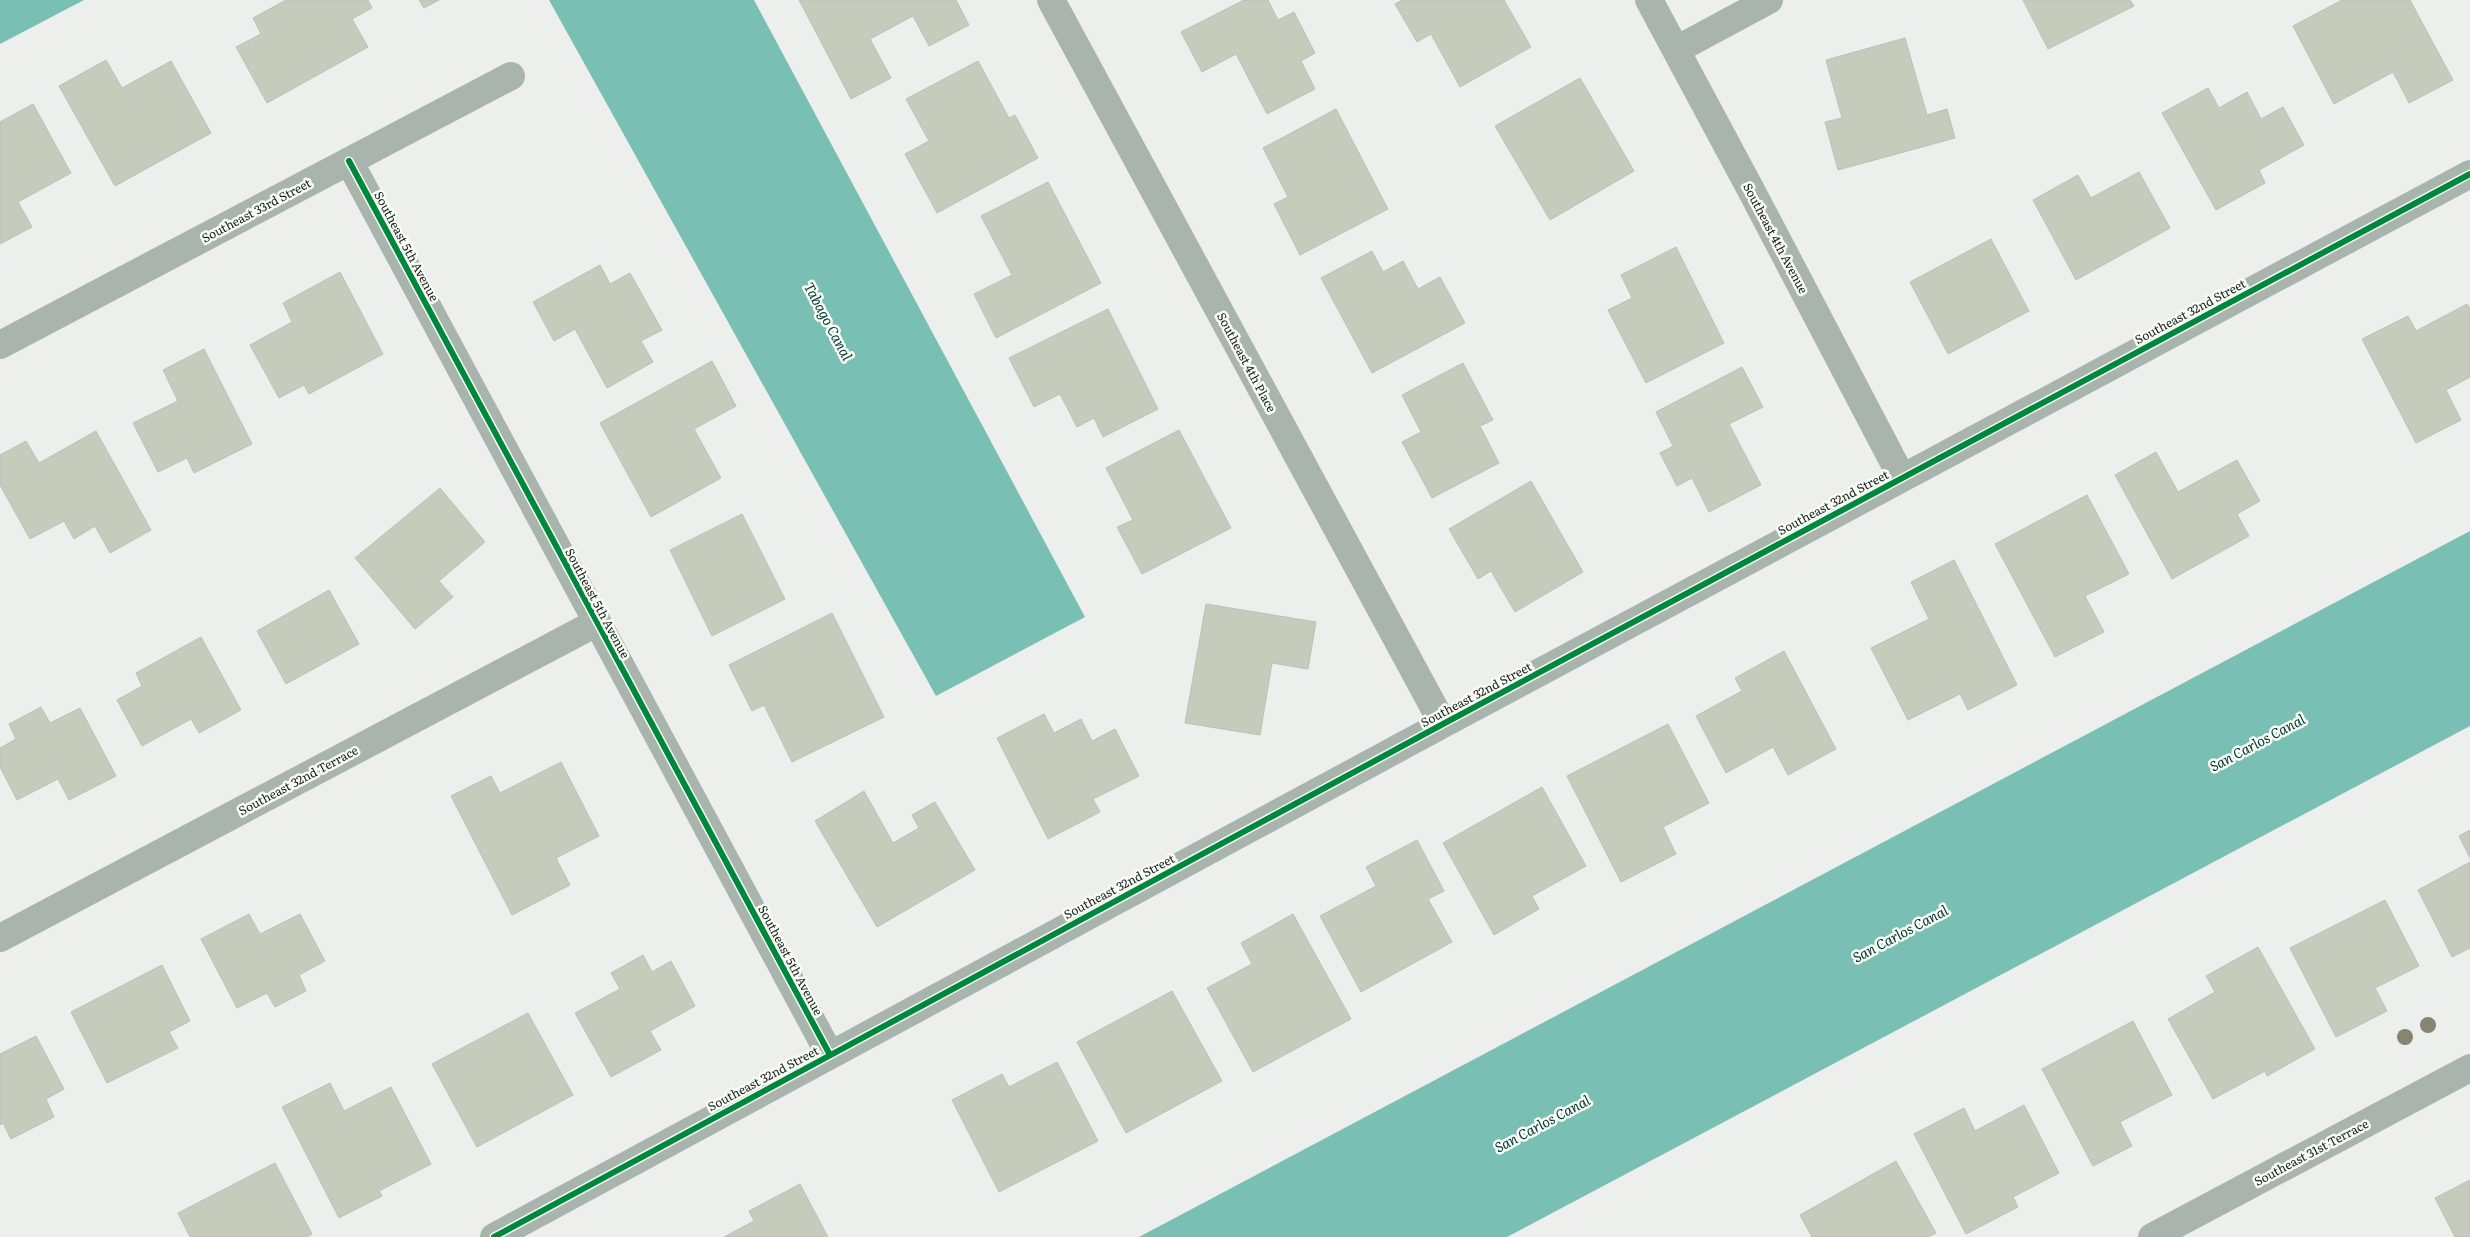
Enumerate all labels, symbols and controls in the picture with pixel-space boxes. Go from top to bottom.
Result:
street label: Southeast 33rd Street [198,173,314,246]
street label: Southeast 4th Avenue [1739,179,1813,297]
street label: Southeast 5th Avenue [370,188,444,304]
street label: Southeast 32nd Street [2131,274,2249,348]
water label: Tabago Canal [800,278,858,364]
street label: Southeast 4th Place [1213,309,1281,415]
street label: Southeast 32nd Street [1774,465,1892,539]
street label: Southeast 5th Avenue [561,545,635,661]
street label: Southeast 32nd Street [1417,657,1535,731]
water label: San Carlos Canal [2206,708,2308,776]
street label: Southeast 32nd Terrace [235,741,361,819]
street label: Southeast 32nd Street [1060,849,1178,923]
water label: San Carlos Canal [1849,899,1951,967]
street label: Southeast 5th Avenue [754,902,828,1018]
street label: Southeast 32nd Street [704,1041,822,1115]
water label: San Carlos Canal [1491,1089,1593,1157]
street label: Southeast 31st Terrace [2251,1114,2371,1190]

